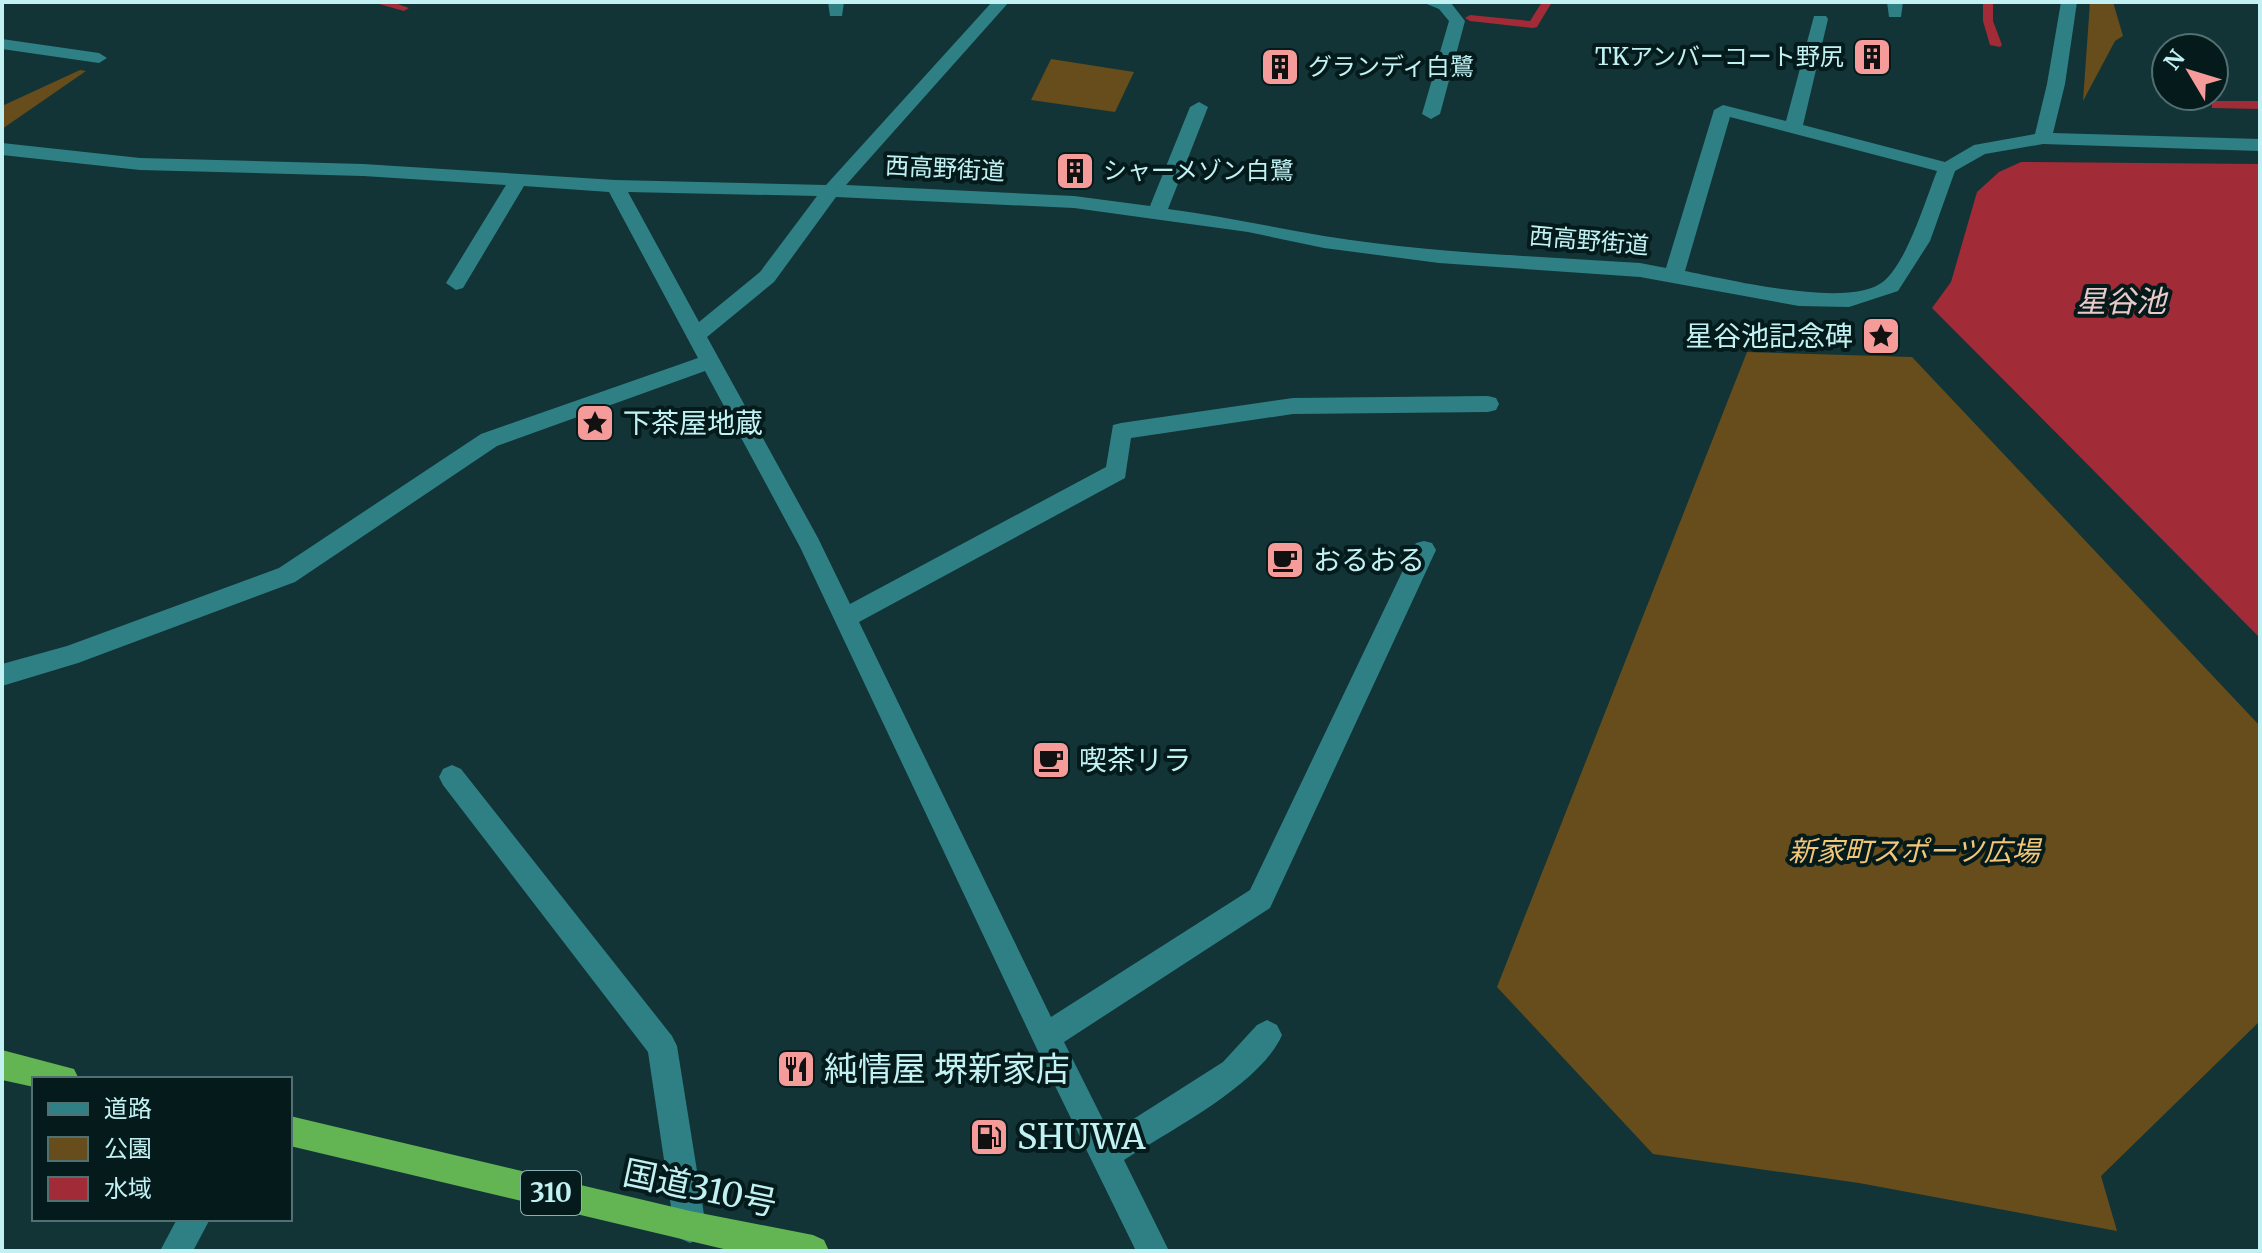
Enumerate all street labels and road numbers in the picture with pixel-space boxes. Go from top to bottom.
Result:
street label: 西高野街道 [884,150,1006,187]
street label: 西高野街道 [1528,220,1650,261]
street label: 国道310号 [619,1151,781,1225]
road number: 310 [521,1171,581,1215]

